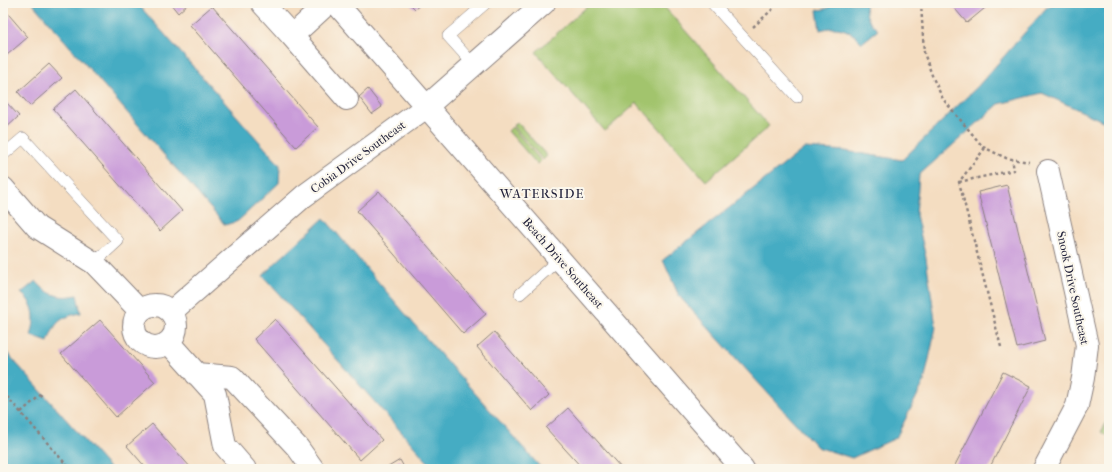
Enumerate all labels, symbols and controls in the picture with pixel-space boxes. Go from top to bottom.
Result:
street label: Cobia Drive Southeast [308,117,409,196]
district label: WATERSIDE [499,186,584,201]
street label: Beach Drive Southeast [520,215,607,312]
street label: Snook Drive Southeast [1054,230,1092,347]

